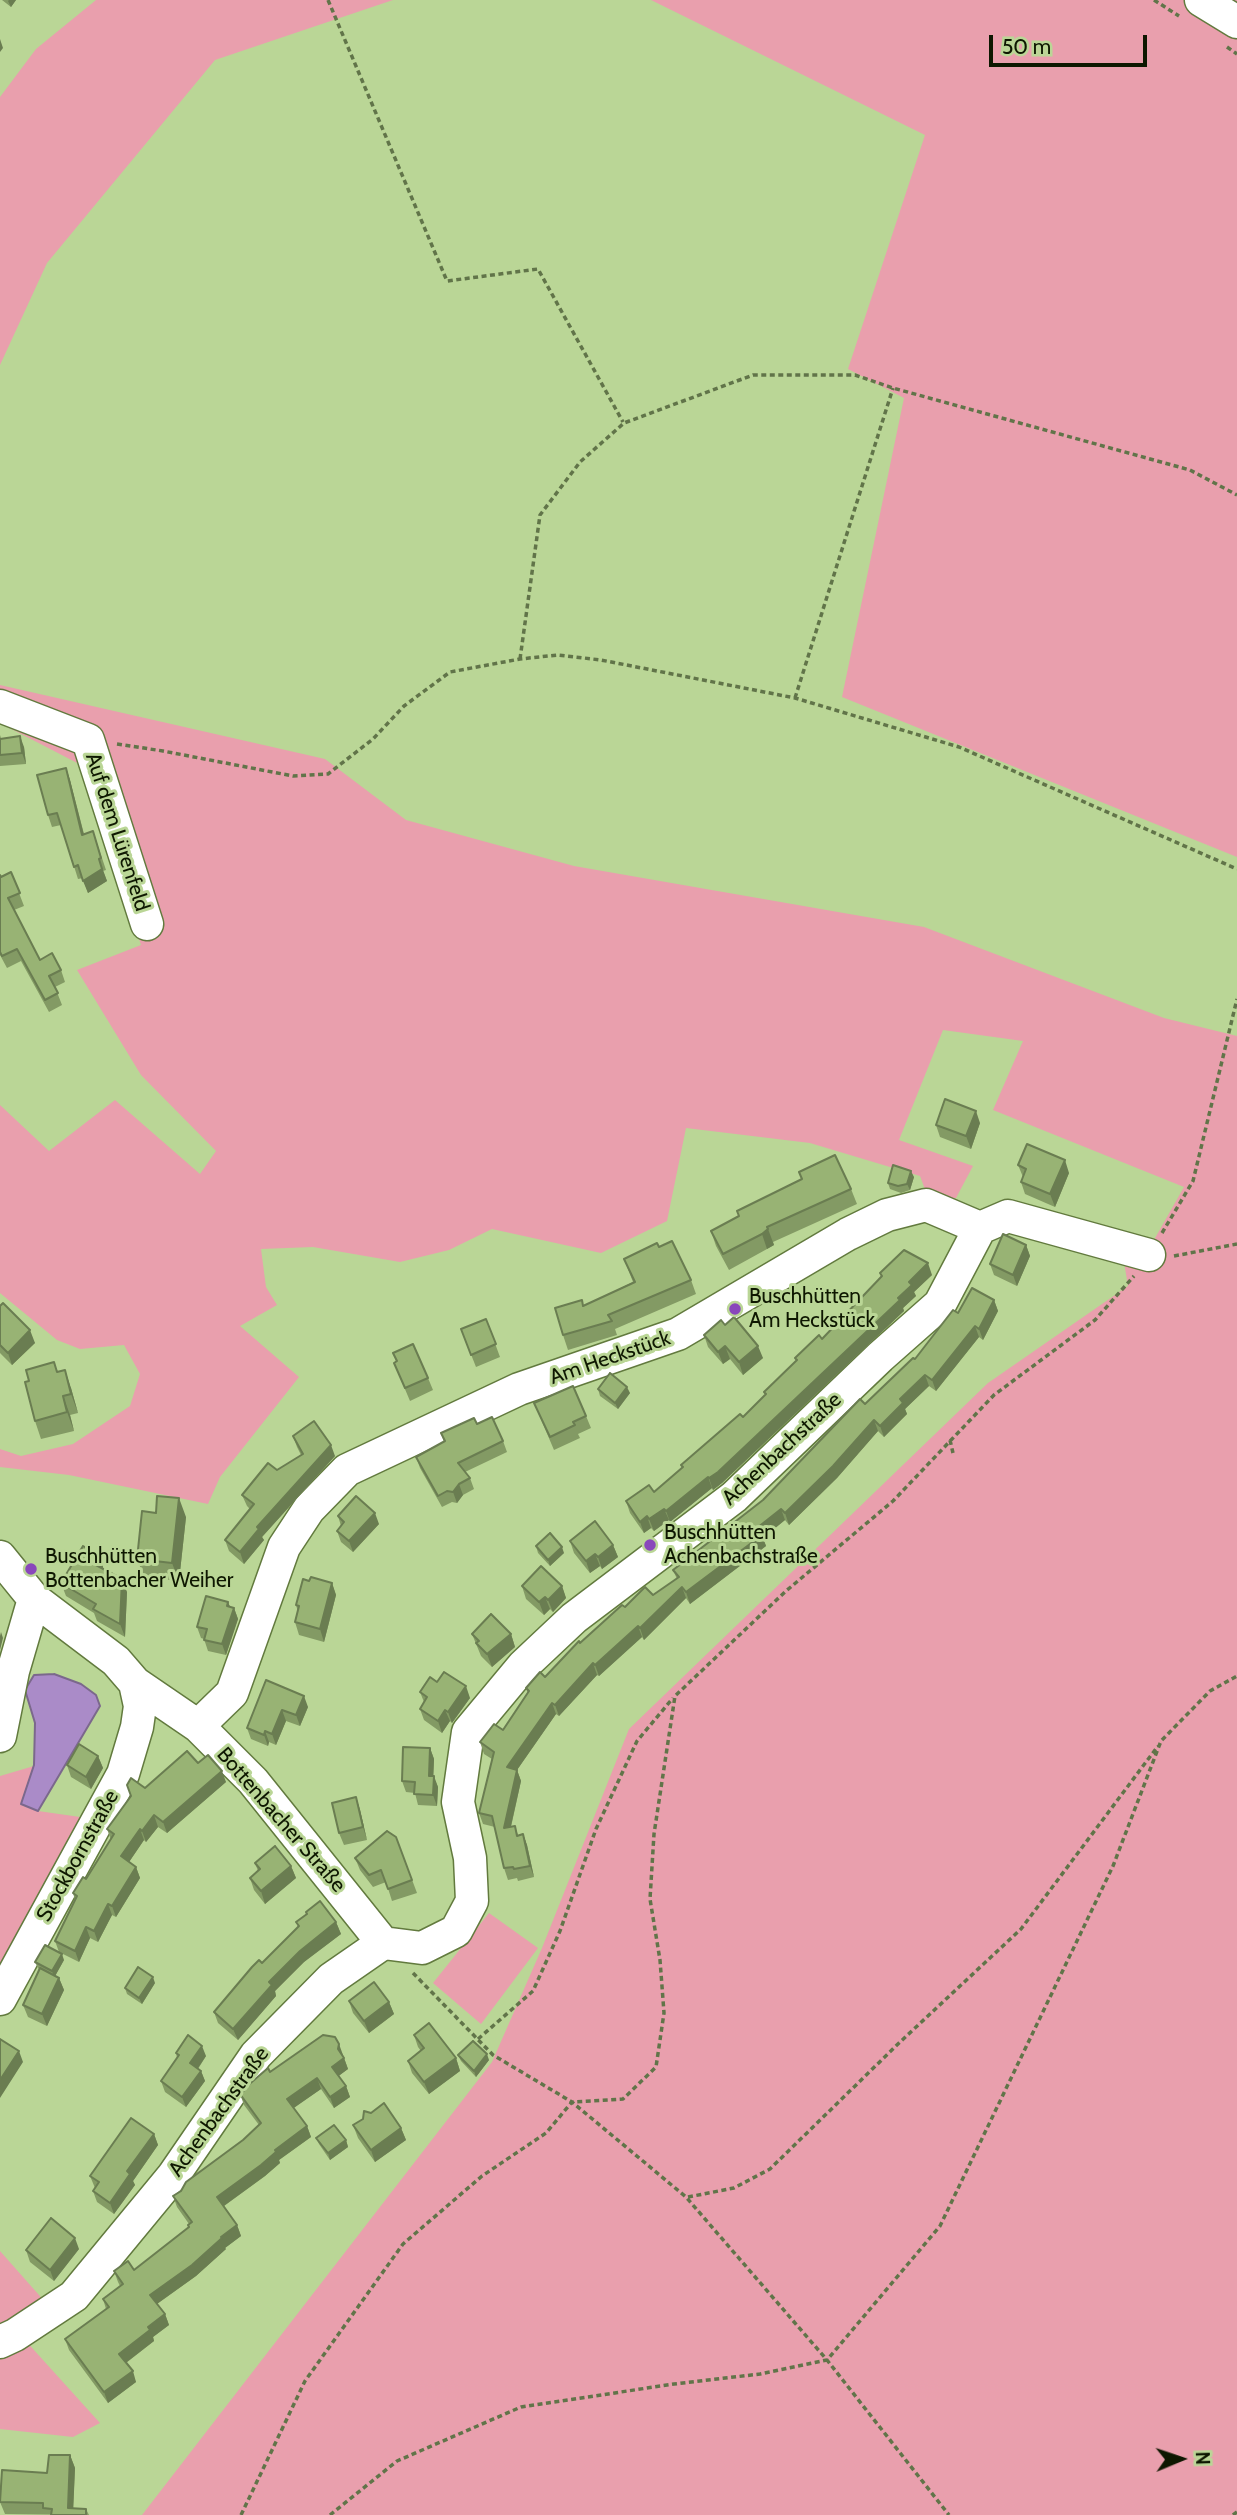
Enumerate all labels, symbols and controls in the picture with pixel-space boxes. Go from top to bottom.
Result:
scale bar [992,21,1150,65]
text: 50 m [1002,34,1051,59]
street label: Auf dem Lürenfeld [80,750,154,914]
place label: Buschhütten Am Heckstück [749,1284,875,1334]
marker: Buschhütten Am Heckstück [727,1301,743,1317]
street label: Am Heckstück [546,1326,674,1390]
street label: Achenbachstraße [717,1387,847,1511]
place label: Buschhütten Achenbachstraße [664,1520,818,1570]
marker: Buschhütten Achenbachstraße [642,1537,658,1553]
place label: Buschhütten Bottenbacher Weiher [45,1544,233,1594]
marker: Buschhütten Bottenbacher Weiher [23,1561,39,1577]
street label: Bottenbacher Straße [211,1742,351,1898]
street label: Stockbornstraße [32,1786,124,1926]
street label: Achenbachstraße [164,2042,274,2182]
north arrow [1146,2424,1216,2494]
text: N [1191,2451,1214,2465]

